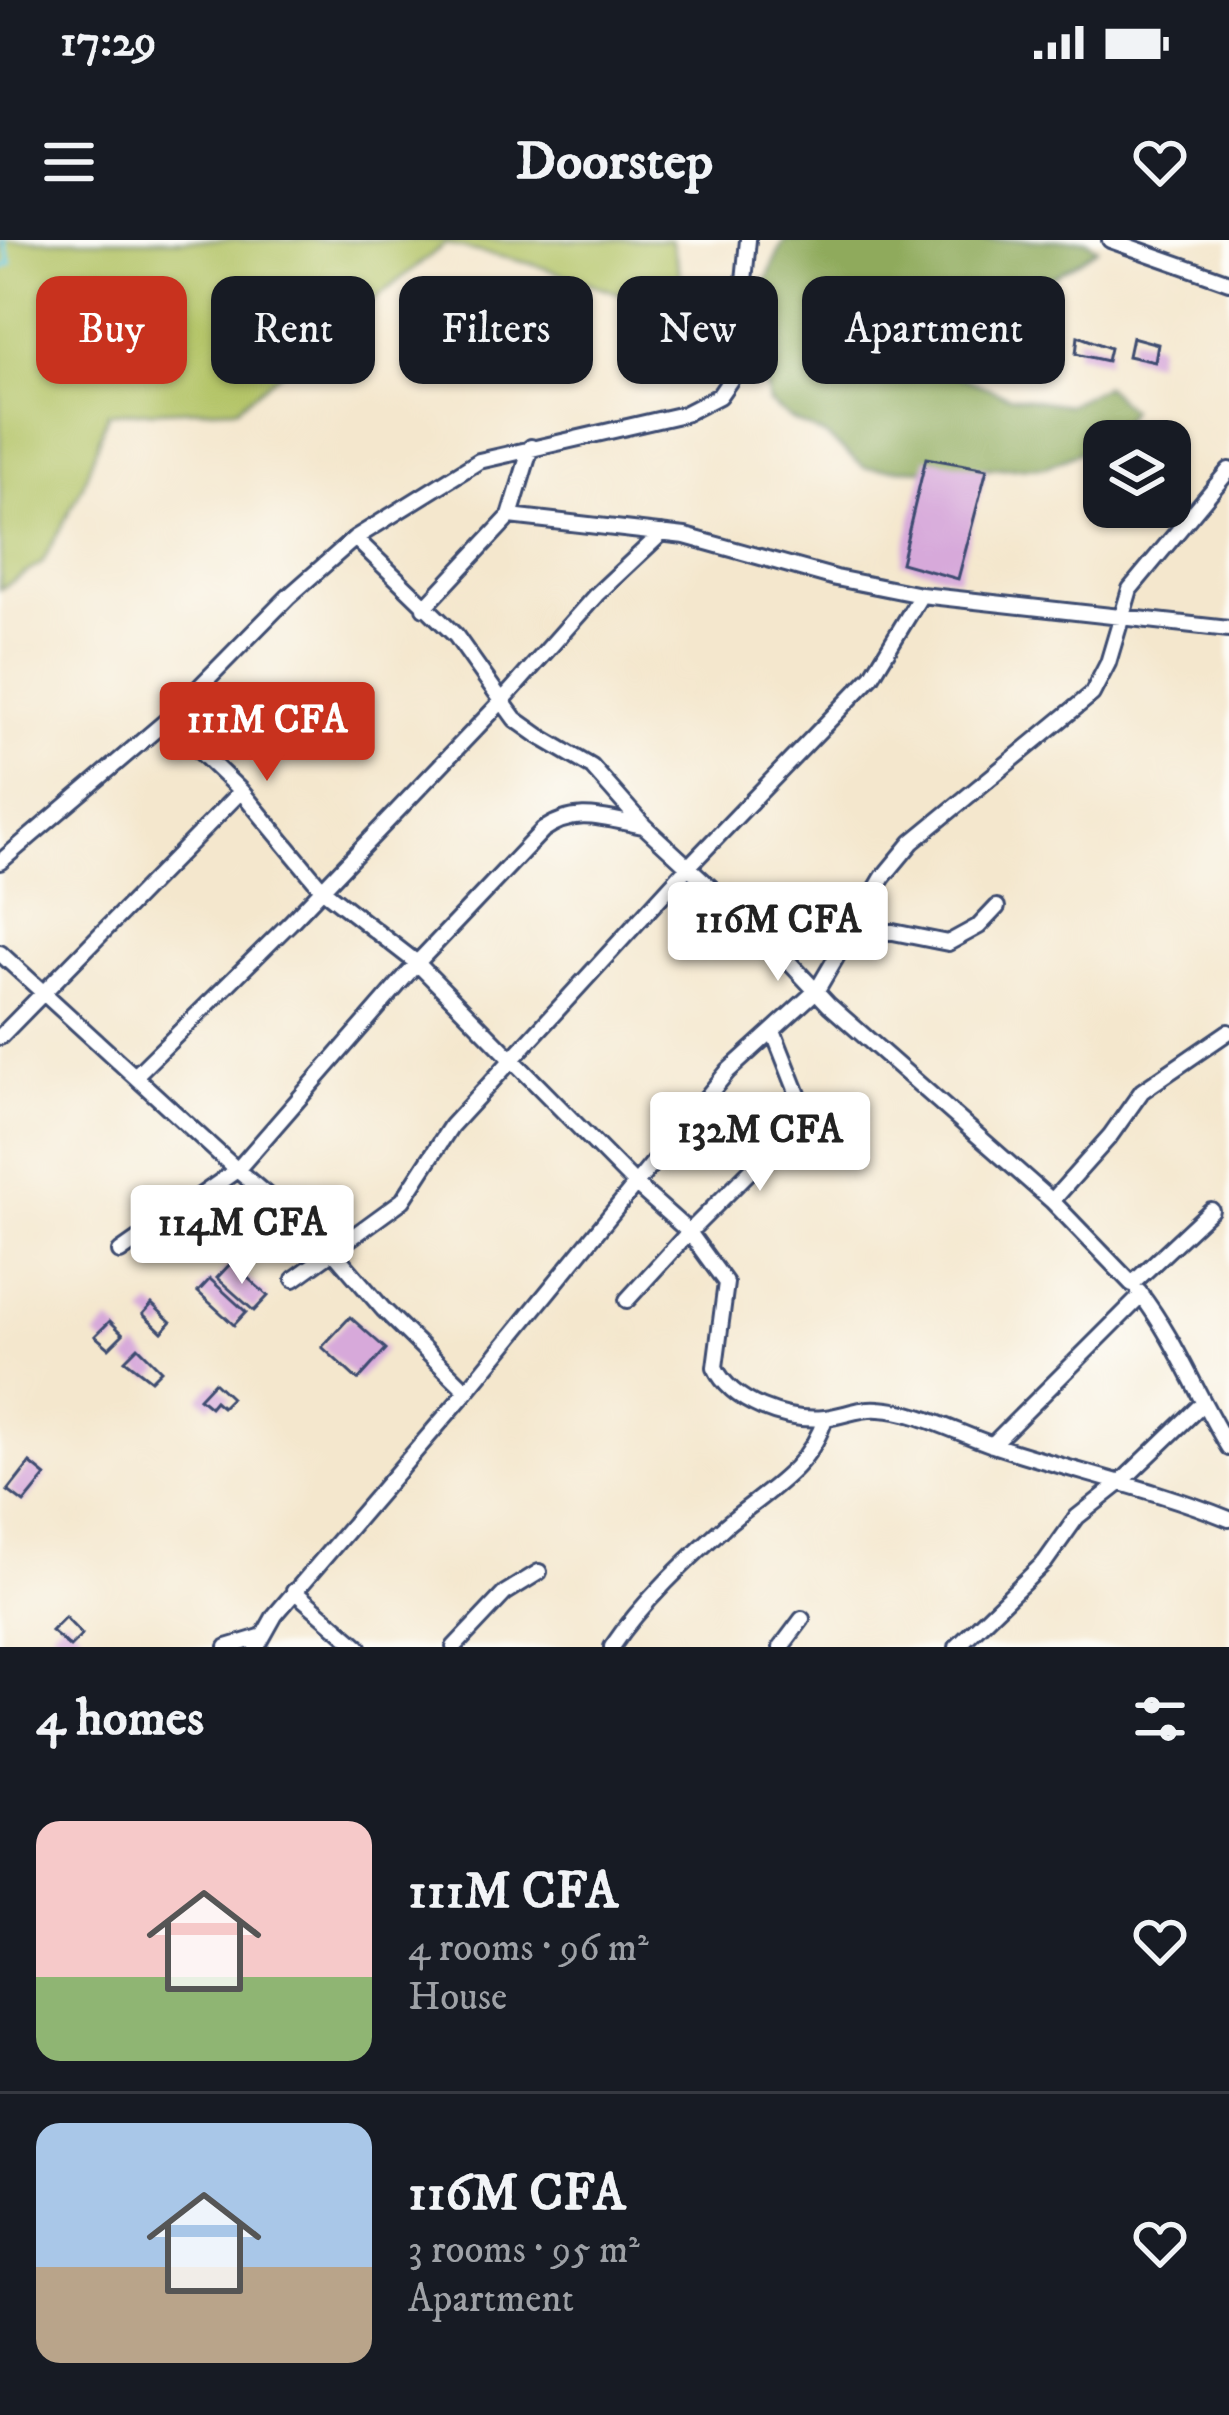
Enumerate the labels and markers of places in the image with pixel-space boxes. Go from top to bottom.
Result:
pin: 111M CFA [143,682,391,784]
pin: 116M CFA [654,882,902,984]
pin: 132M CFA [636,1092,884,1194]
pin: 114M CFA [118,1185,366,1287]

